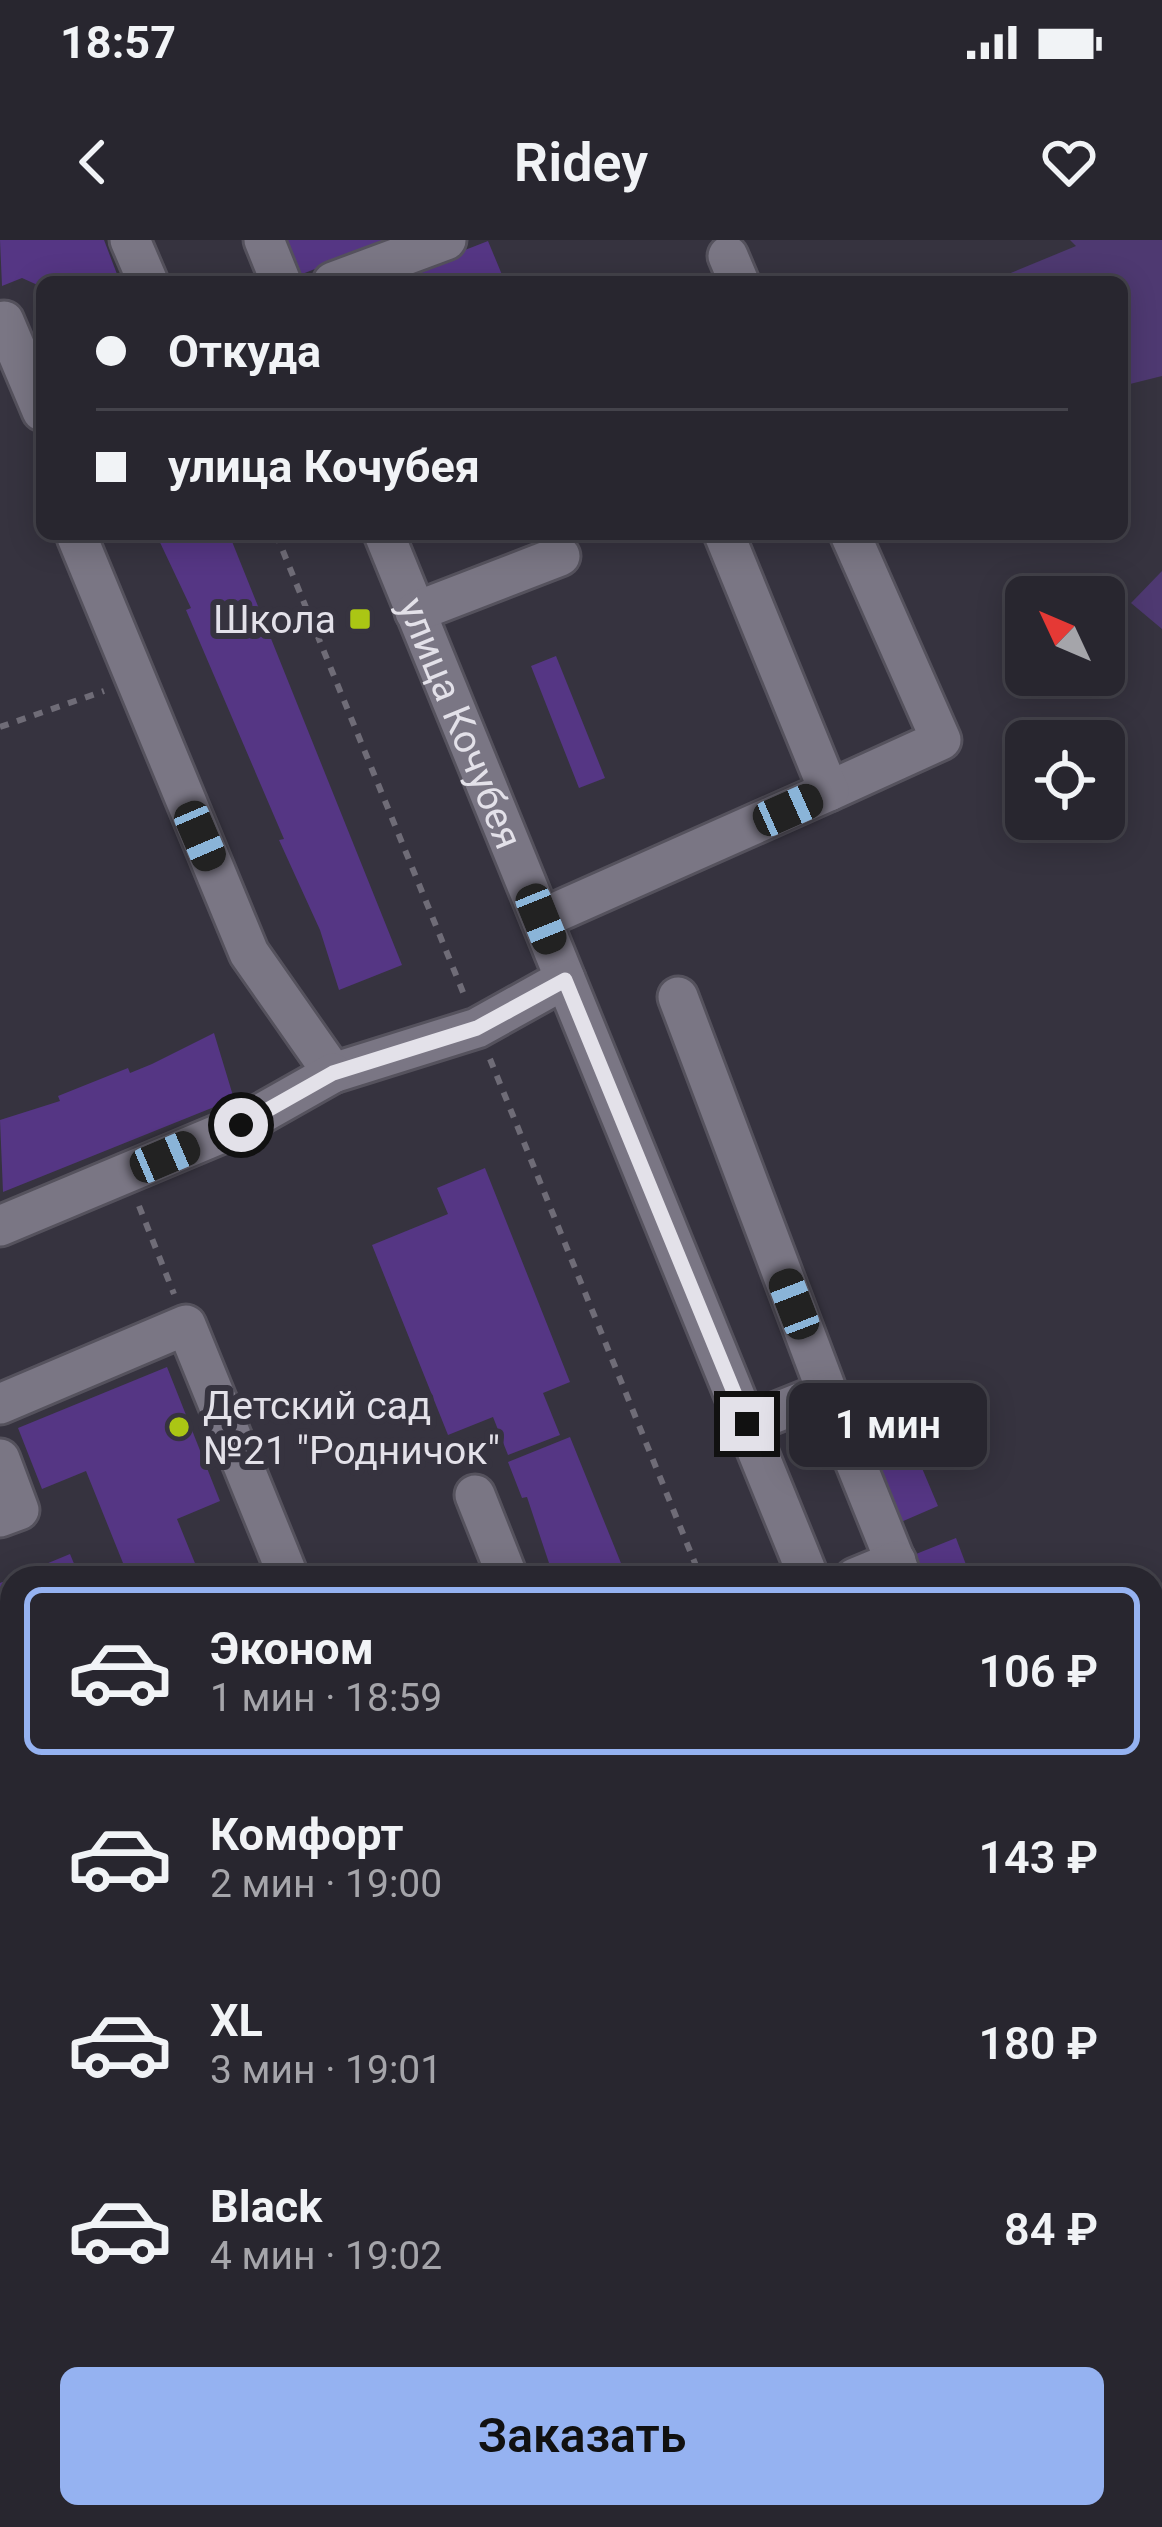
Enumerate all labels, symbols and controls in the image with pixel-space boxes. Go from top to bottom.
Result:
text: 18:57 [60,16,176,69]
icon: back [60,129,126,195]
icon: heart [1036,129,1102,195]
text: Ridey [514,131,648,194]
text: Откуда [168,325,321,378]
text: улица Кочубея [168,440,480,493]
north arrow [1005,576,1125,696]
map controls [1005,576,1125,840]
street label: улица Кочубея [388,591,532,856]
place label: Школа [213,597,336,643]
marker: Школа [347,606,373,632]
button: locate [1005,720,1125,840]
car [748,779,828,841]
car [169,796,231,876]
car [511,879,571,959]
route start [214,1098,268,1152]
car [125,1126,205,1188]
car [764,1264,824,1344]
callout: 1 мин [789,1382,987,1466]
place label: Детский сад №21 "Родничок" [203,1383,500,1474]
route end [720,1397,774,1451]
text: 1 мин [835,1402,941,1448]
marker: Детский сад №21 "Родничок" [166,1414,192,1440]
icon: car [66,1617,174,1725]
text: Эконом [210,1622,374,1675]
text: 106 ₽ [978,1645,1098,1698]
text: 1 мин · 18:59 [210,1675,442,1721]
icon: car [66,1803,174,1911]
text: Комфорт [210,1808,403,1861]
text: 143 ₽ [978,1831,1098,1884]
text: 2 мин · 19:00 [210,1861,442,1907]
icon: car [66,1989,174,2097]
text: XL [210,1994,263,2047]
text: 180 ₽ [978,2017,1098,2070]
text: 3 мин · 19:01 [210,2047,442,2093]
icon: car [66,2175,174,2283]
text: Black [210,2180,322,2233]
text: 84 ₽ [1004,2203,1098,2256]
text: 4 мин · 19:02 [210,2233,442,2279]
button: Заказать [60,2367,1104,2505]

